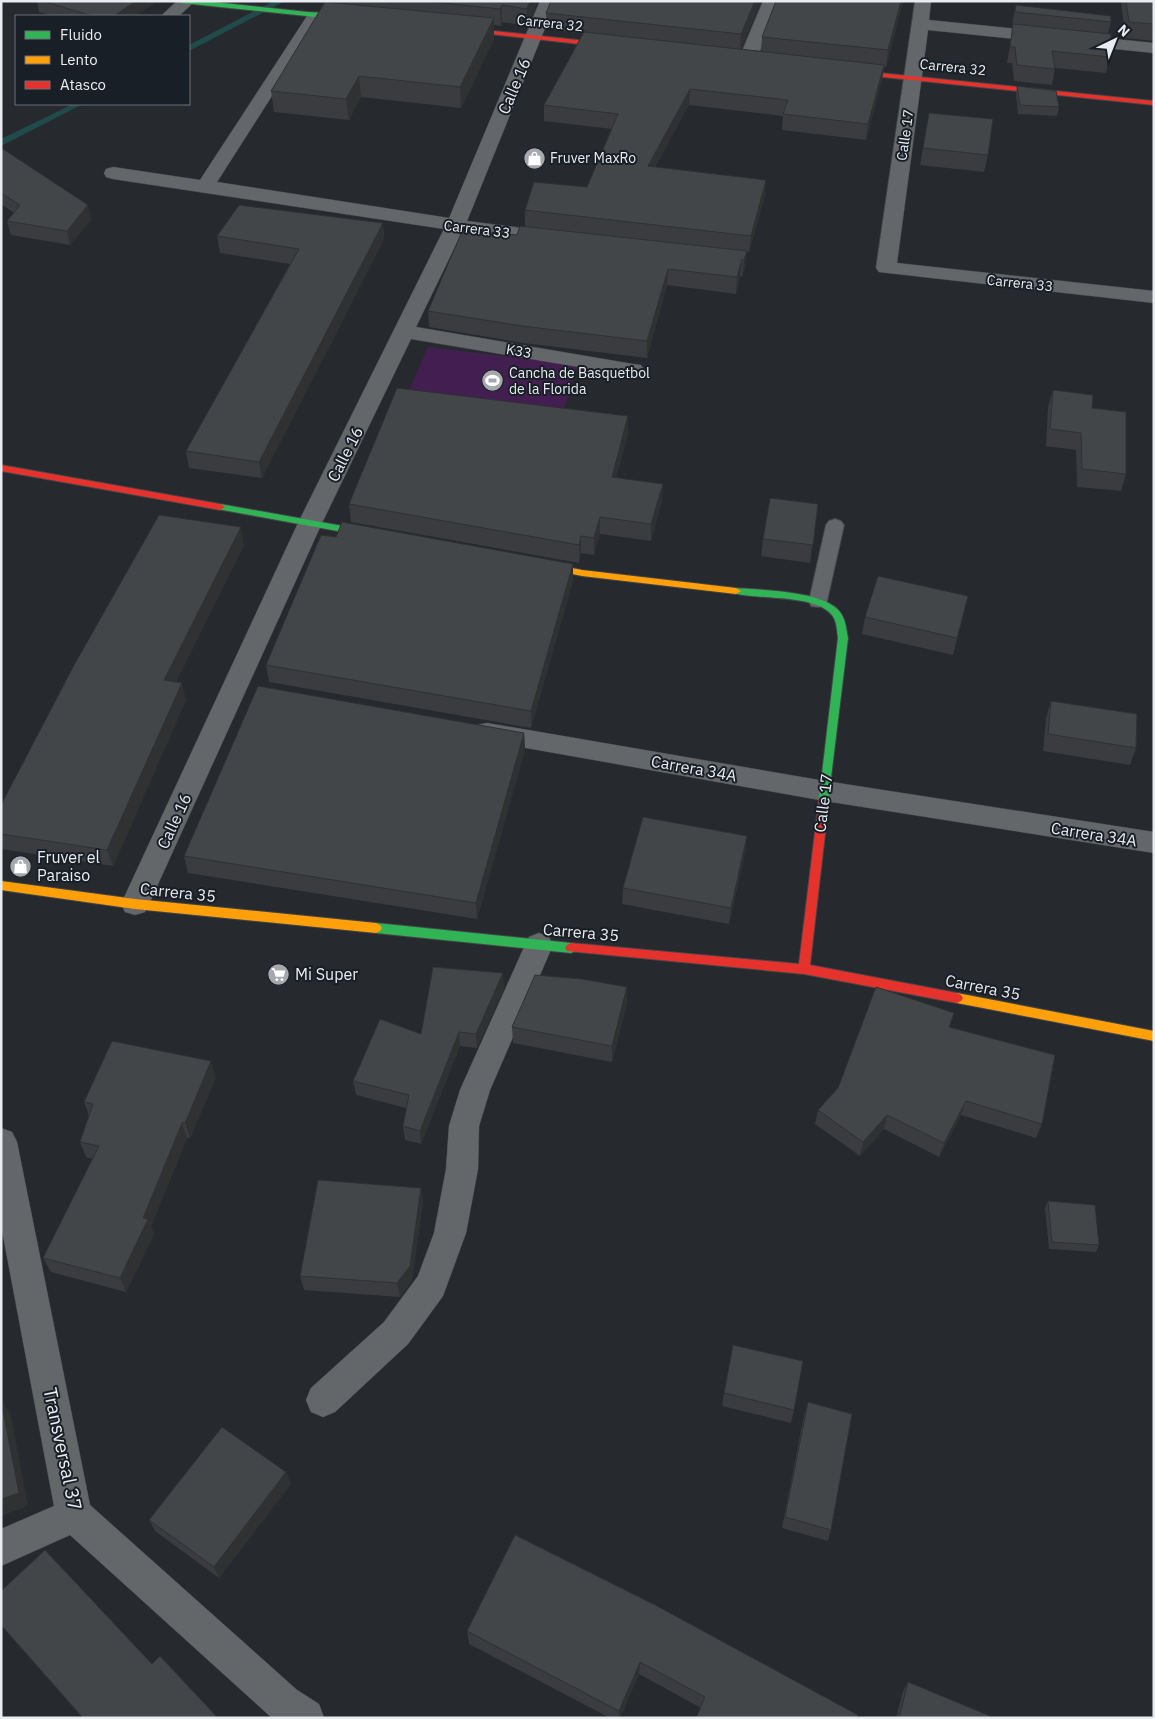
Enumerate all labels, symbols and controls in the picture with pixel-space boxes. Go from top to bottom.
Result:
street label: Carrera 32 [516,11,584,35]
legend [15,15,190,105]
north arrow [1090,15,1140,65]
text: N [1114,20,1134,41]
text: Fluido [60,25,102,44]
text: Lento [60,50,98,69]
street label: Calle 16 [493,55,535,117]
street label: Carrera 32 [919,55,987,79]
text: Atasco [60,75,106,94]
street label: Calle 17 [893,108,917,162]
shop icon: Fruver MaxRo [522,146,546,170]
place label: Fruver MaxRo [550,149,636,167]
street label: Carrera 33 [443,216,511,242]
street label: Carrera 33 [986,271,1054,295]
street label: K33 [505,340,533,362]
place label: Cancha de Basquetbol de la Florida [509,364,650,398]
sports icon: Cancha de Basquetbol de la Florida [481,369,505,393]
street label: Calle 16 [323,423,367,485]
street label: Carrera 34A [650,751,738,785]
street label: Calle 17 [809,773,837,833]
street label: Calle 16 [152,790,196,852]
street label: Carrera 34A [1050,817,1138,851]
place label: Fruver el Paraiso [37,847,100,885]
shop icon: Fruver el Paraiso [9,854,33,878]
street label: Carrera 35 [139,878,217,906]
street label: Carrera 35 [542,919,620,945]
supermarket icon: Mi Super [267,962,291,986]
place label: Mi Super [295,964,358,984]
street label: Carrera 35 [944,970,1022,1004]
street label: Transversal 37 [38,1385,88,1513]

